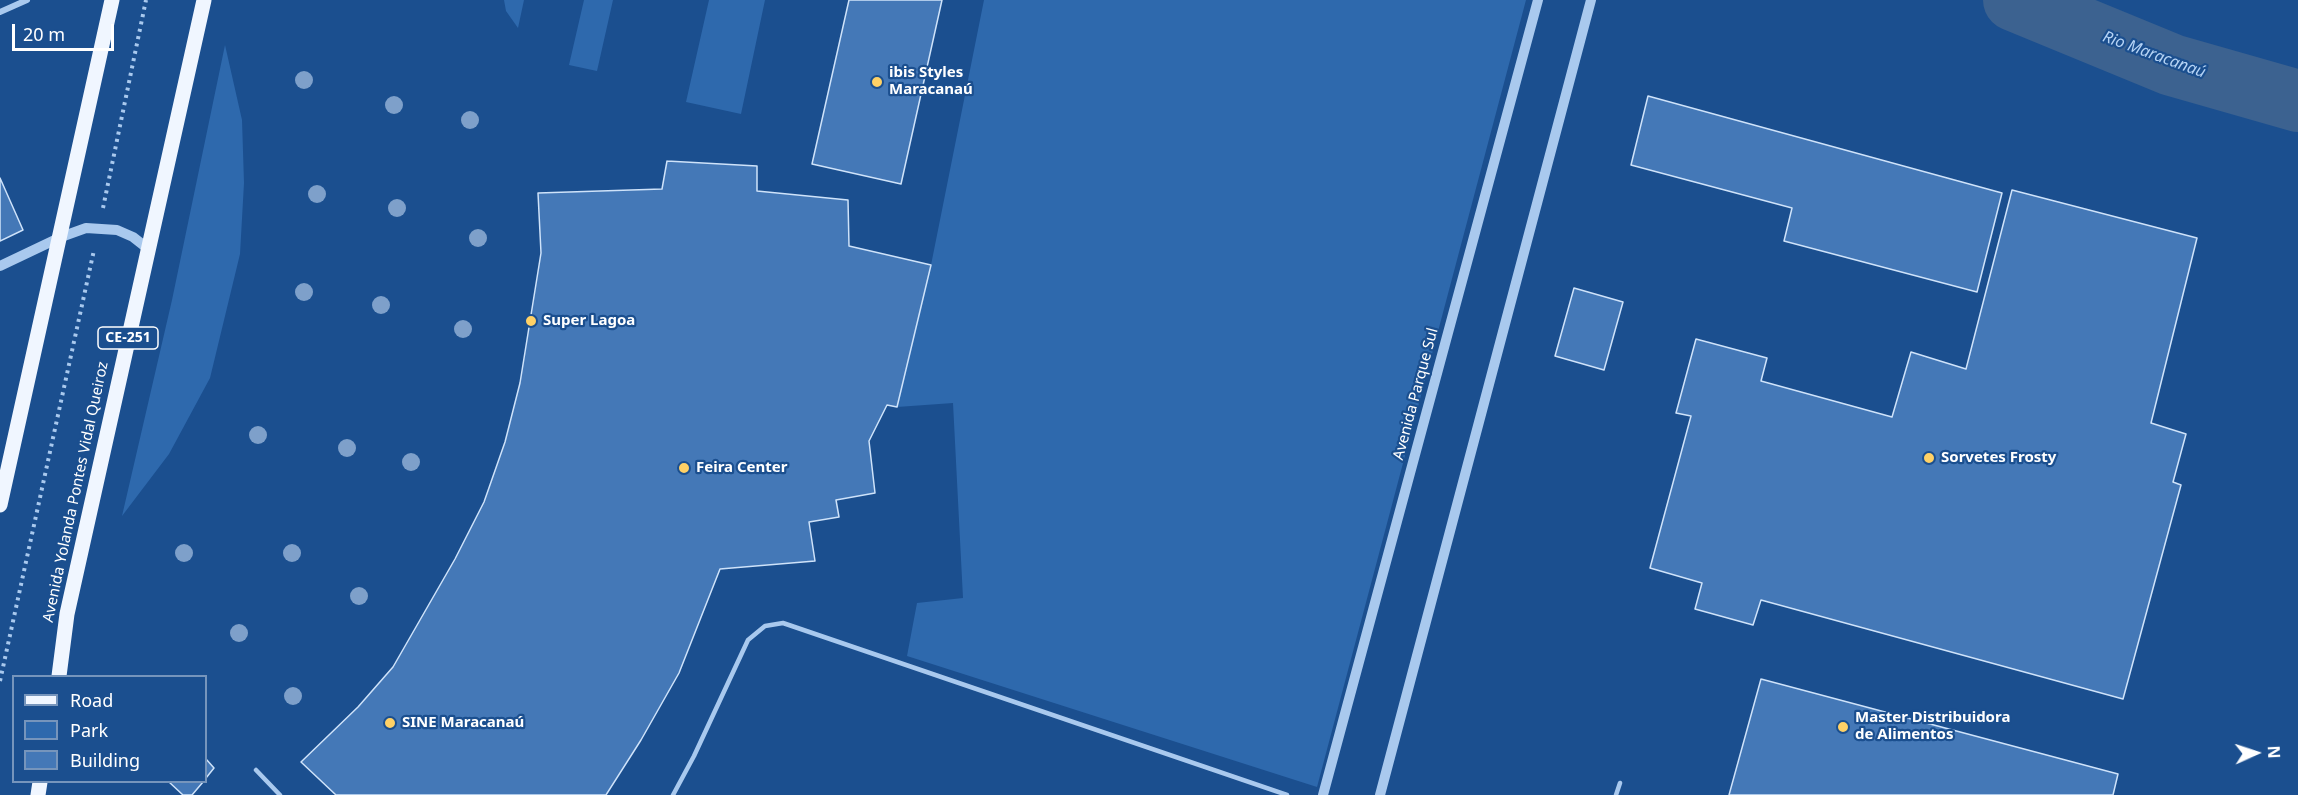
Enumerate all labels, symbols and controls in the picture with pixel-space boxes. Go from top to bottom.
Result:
scale bar [15,12,117,50]
text: 20 m [23,22,65,46]
water label: Rio Maracanaú [2100,27,2208,83]
place label: ibis Styles Maracanaú [889,64,973,99]
marker: ibis Styles Maracanaú [870,75,884,89]
place label: Super Lagoa [543,312,635,330]
marker: Super Lagoa [524,314,538,328]
street label: Avenida Parque Sul [1390,326,1442,462]
road number: CE-251 [98,327,158,349]
street label: Avenida Yolanda Pontes Vidal Queiroz [40,360,112,624]
place label: Sorvetes Frosty [1941,449,2056,467]
marker: Sorvetes Frosty [1922,451,1936,465]
place label: Feira Center [696,459,787,477]
marker: Feira Center [677,461,691,475]
legend [12,675,207,783]
text: Road [70,688,113,712]
place label: Master Distribuidora de Alimentos [1855,709,2010,744]
place label: SINE Maracanaú [402,714,524,732]
marker: SINE Maracanaú [383,716,397,730]
text: Park [70,718,108,742]
marker: Master Distribuidora de Alimentos [1836,720,1850,734]
north arrow [2226,723,2286,783]
text: N [2263,745,2285,759]
text: Building [70,748,140,772]

